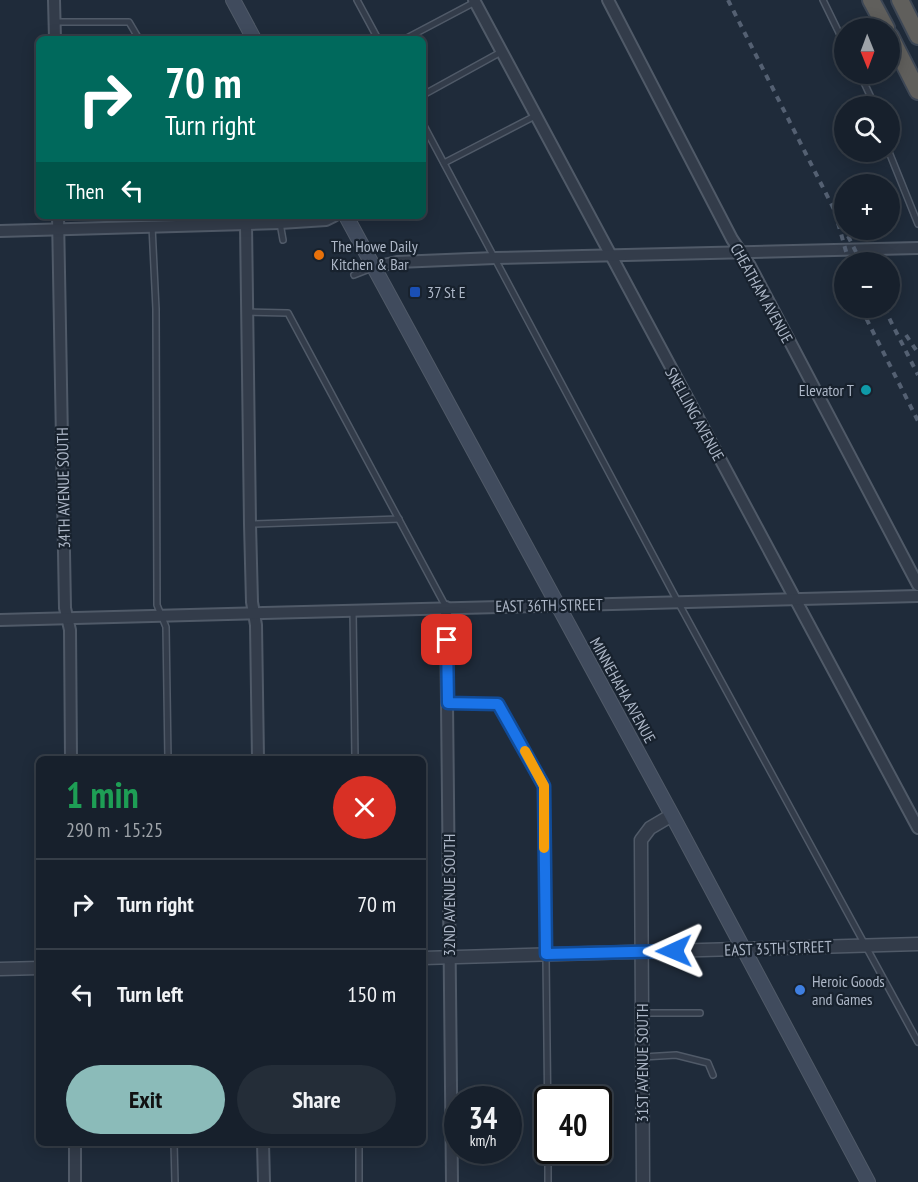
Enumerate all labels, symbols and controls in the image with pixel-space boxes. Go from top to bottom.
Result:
north arrow [834,18,900,84]
map controls [834,18,900,318]
text: 70 m [165,55,242,110]
icon: right [66,60,144,138]
button: search [834,96,900,162]
text: Turn right [165,108,256,142]
icon: left [116,174,149,207]
button: + [834,174,900,240]
text: Then [66,177,104,205]
place label: The Howe Daily Kitchen & Bar [331,236,418,274]
street label: CHEATHAM AVENUE [726,240,798,346]
marker: The Howe Daily Kitchen & Bar [312,248,326,262]
button: − [834,252,900,318]
place label: 37 St E [427,282,466,302]
marker: 37 St E [408,285,422,299]
street label: SNELLING AVENUE [661,364,729,464]
place label: Elevator T [799,380,854,400]
marker: Elevator T [859,383,873,397]
street label: 34TH AVENUE SOUTH [52,427,74,549]
street label: EAST 36TH STREET [495,594,603,616]
pin [421,614,472,665]
icon: arrive [430,623,463,656]
street label: MINNEHAHA AVENUE [586,634,660,746]
text: 1 min [66,771,139,818]
button: close [333,776,396,839]
text: 290 m · 15:25 [66,817,163,843]
street label: 32ND AVENUE SOUTH [439,834,459,956]
icon: right [66,888,99,921]
text: Turn right [117,890,194,918]
text: 70 m [357,890,396,918]
position arrow [642,919,706,983]
street label: EAST 35TH STREET [724,936,832,960]
place label: Heroic Goods and Games [812,971,885,1009]
icon: left [66,978,99,1011]
text: Turn left [117,980,183,1008]
text: 150 m [347,980,396,1008]
marker: Heroic Goods and Games [793,983,807,997]
street label: 31ST AVENUE SOUTH [632,1004,652,1122]
button: Exit [66,1065,225,1134]
button: Share [237,1065,396,1134]
speed limit sign: 40 [534,1086,612,1164]
text: 34 [469,1098,497,1137]
text: km/h [470,1131,496,1150]

